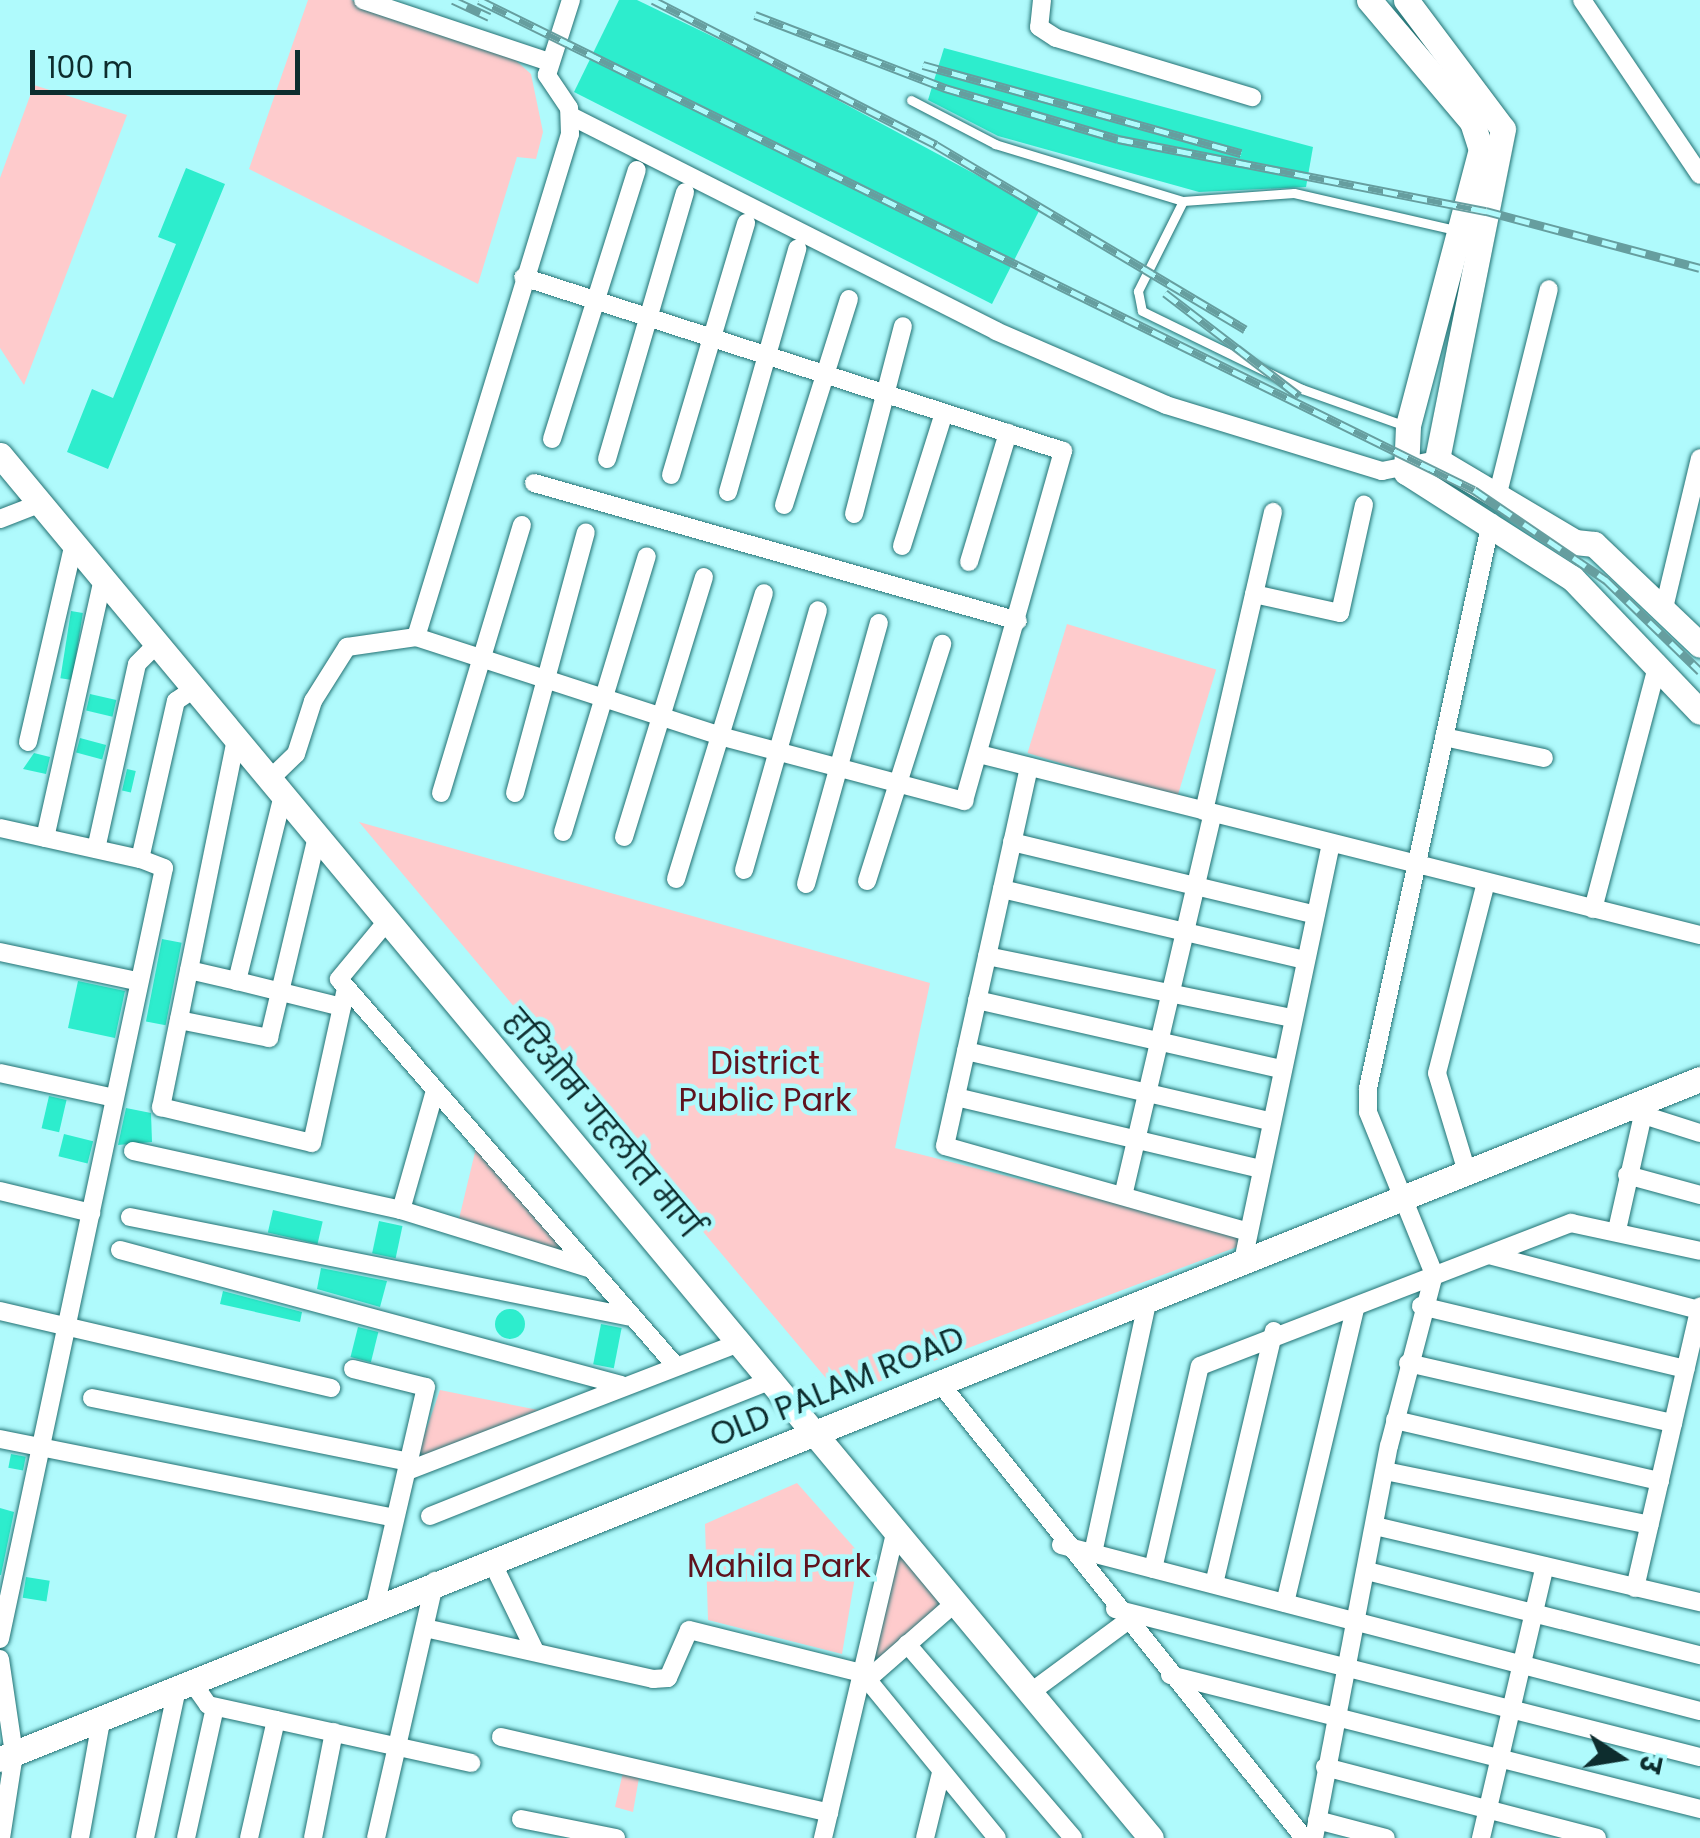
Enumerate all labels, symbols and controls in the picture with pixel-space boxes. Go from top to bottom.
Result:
scale bar [35,30,305,92]
text: 100 m [47,46,133,89]
street label: हरिओम गहलोत मार्ग [496,1003,708,1245]
park label: District Public Park [679,1045,851,1120]
street label: OLD PALAM ROAD [704,1319,970,1455]
park label: Mahila Park [687,1547,871,1585]
north arrow [1570,1708,1670,1808]
text: उ [1629,1753,1671,1776]

